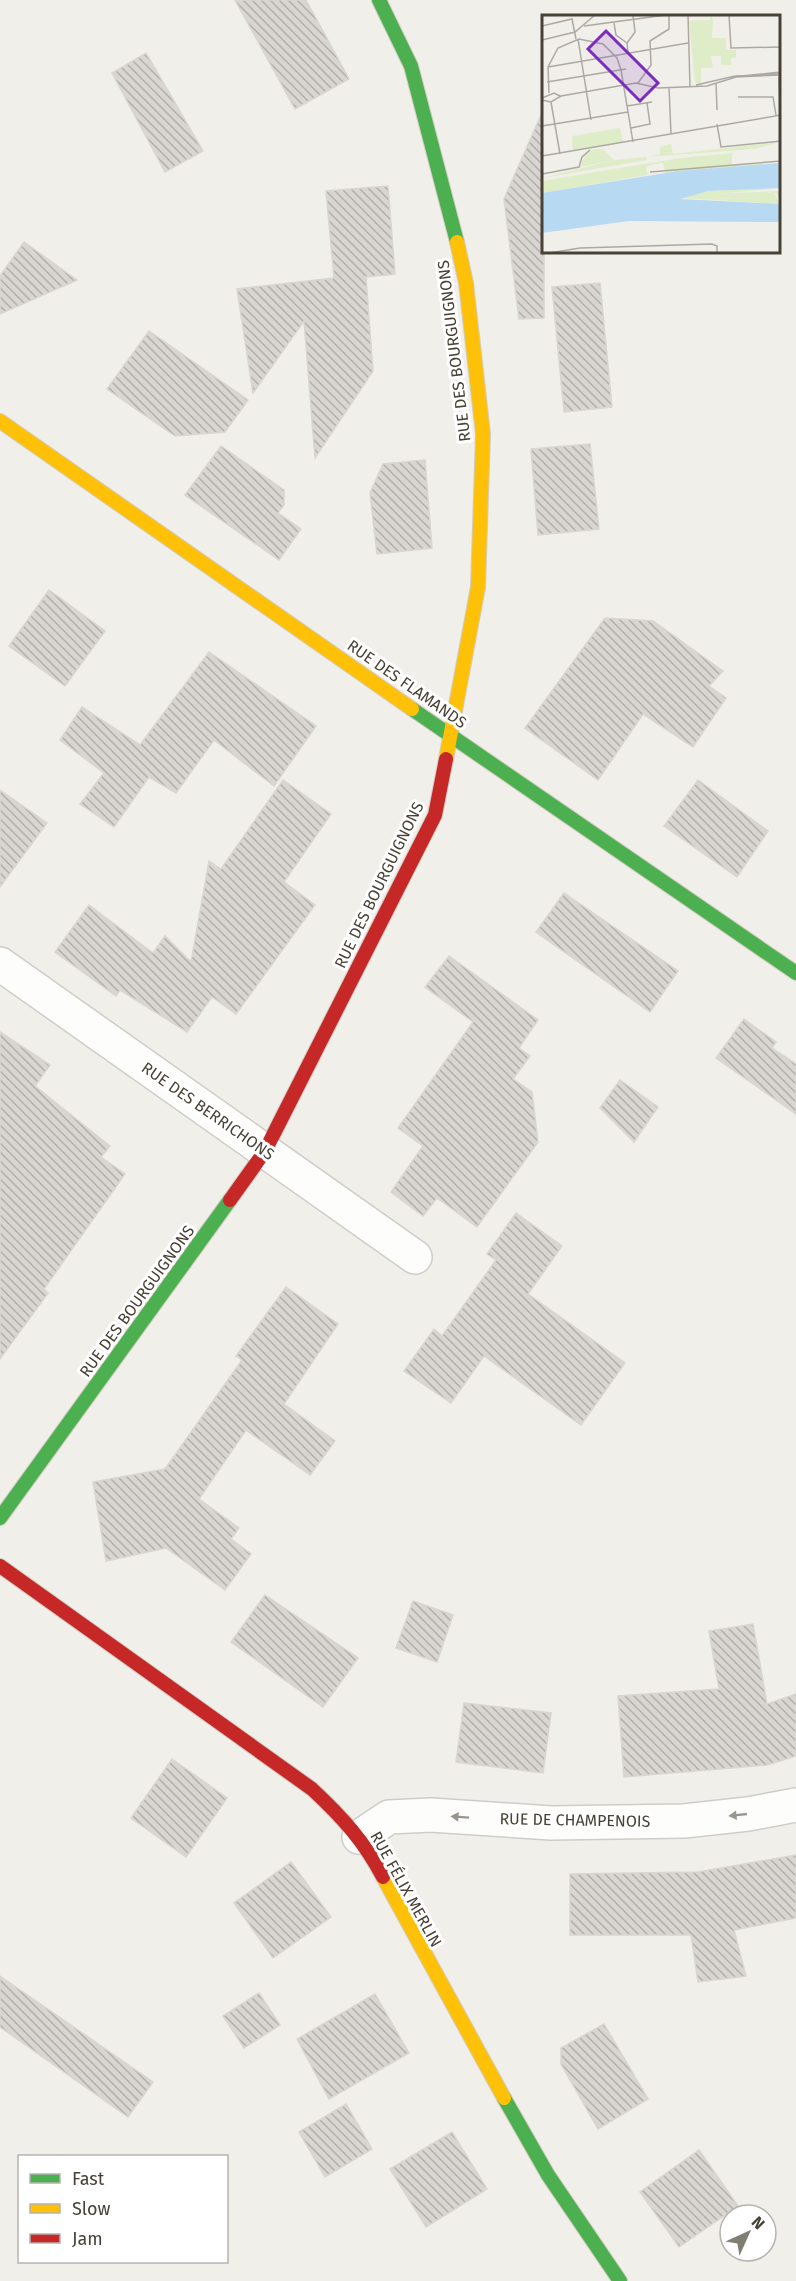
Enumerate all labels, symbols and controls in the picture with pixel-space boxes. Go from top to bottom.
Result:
inset map [542,15,781,254]
street label: RUE DES BOURGUIGNONS [433,259,475,443]
street label: RUE DES FLAMANDS [344,636,471,732]
street label: RUE DES BOURGUIGNONS [330,798,428,971]
street label: RUE DES BERRICHONS [138,1058,278,1164]
street label: RUE DES BOURGUIGNONS [76,1221,199,1380]
street label: RUE DE CHAMPENOIS [499,1809,651,1831]
one-way arrow [729,1810,748,1820]
one-way arrow [450,1812,469,1821]
street label: RUE FÉLIX MERLIN [366,1827,447,1950]
legend [18,2155,228,2263]
text: Fast [72,2168,105,2190]
text: Slow [72,2198,111,2220]
north arrow [718,2203,778,2263]
text: N [748,2212,769,2233]
text: Jam [72,2228,103,2250]

